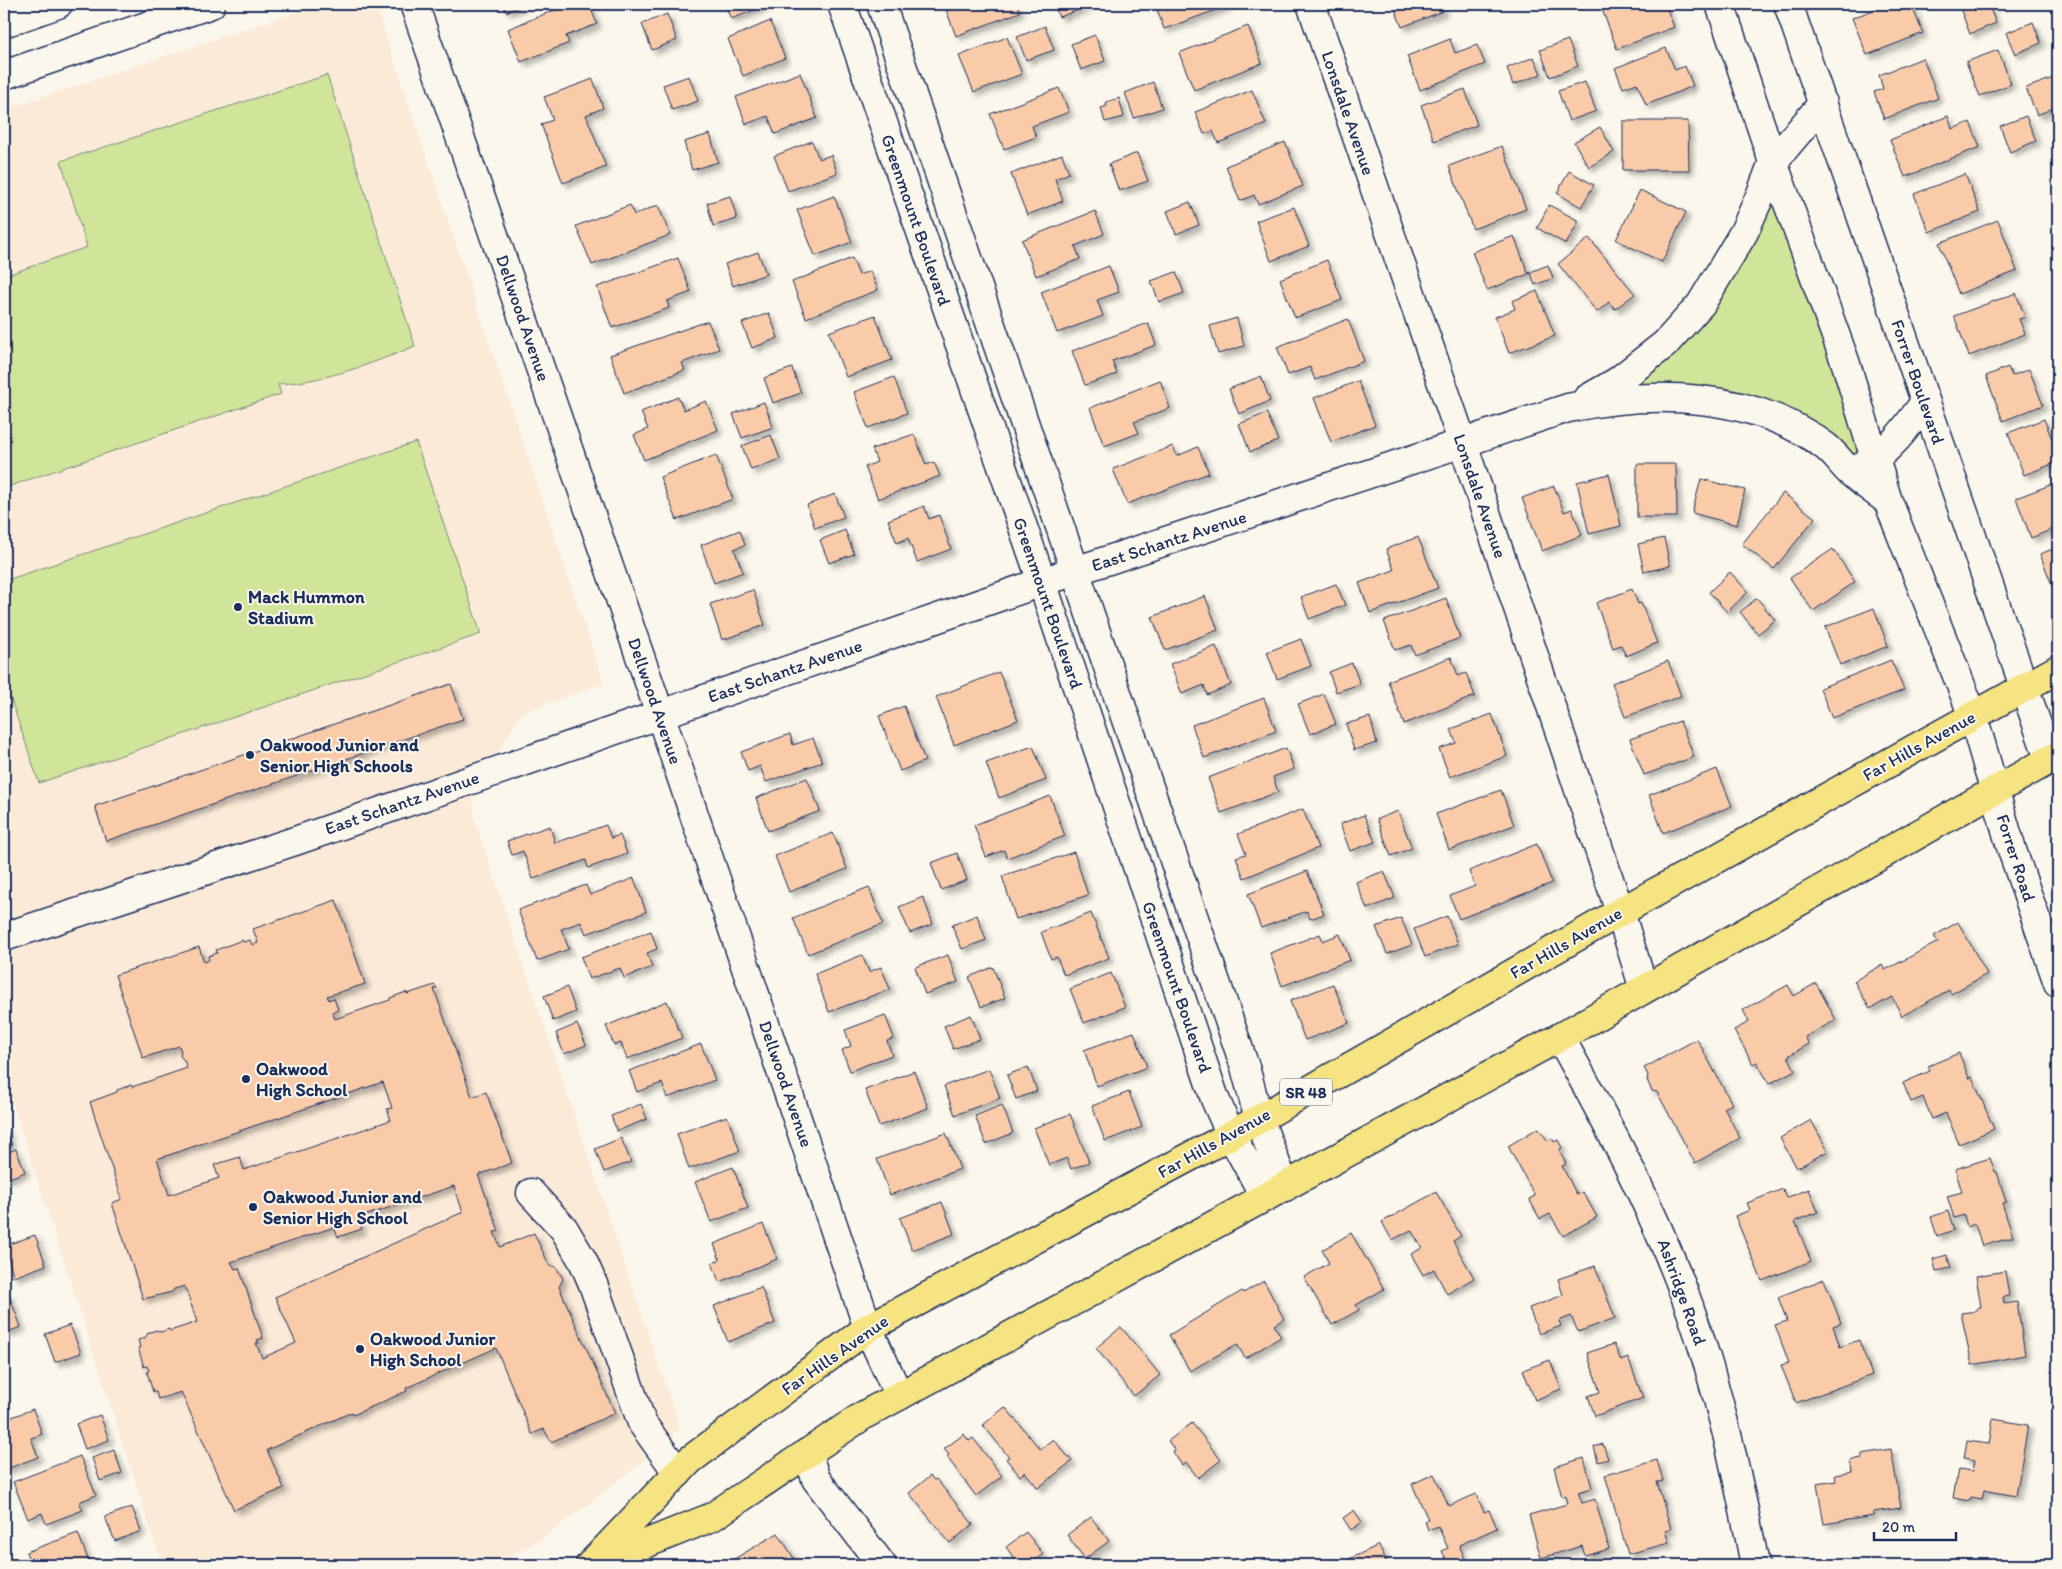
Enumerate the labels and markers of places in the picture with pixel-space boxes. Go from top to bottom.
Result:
place label: Mack Hummon Stadium [248,586,365,629]
marker: Mack Hummon Stadium [232,601,244,613]
place label: Oakwood Junior and Senior High Schools [260,734,420,777]
marker: Oakwood Junior and Senior High Schools [244,749,256,761]
place label: Oakwood High School [256,1058,348,1101]
marker: Oakwood High School [240,1073,252,1085]
place label: Oakwood Junior and Senior High School [263,1186,423,1229]
marker: Oakwood Junior and Senior High School [247,1201,259,1213]
place label: Oakwood Junior High School [370,1328,496,1371]
marker: Oakwood Junior High School [354,1343,366,1355]

